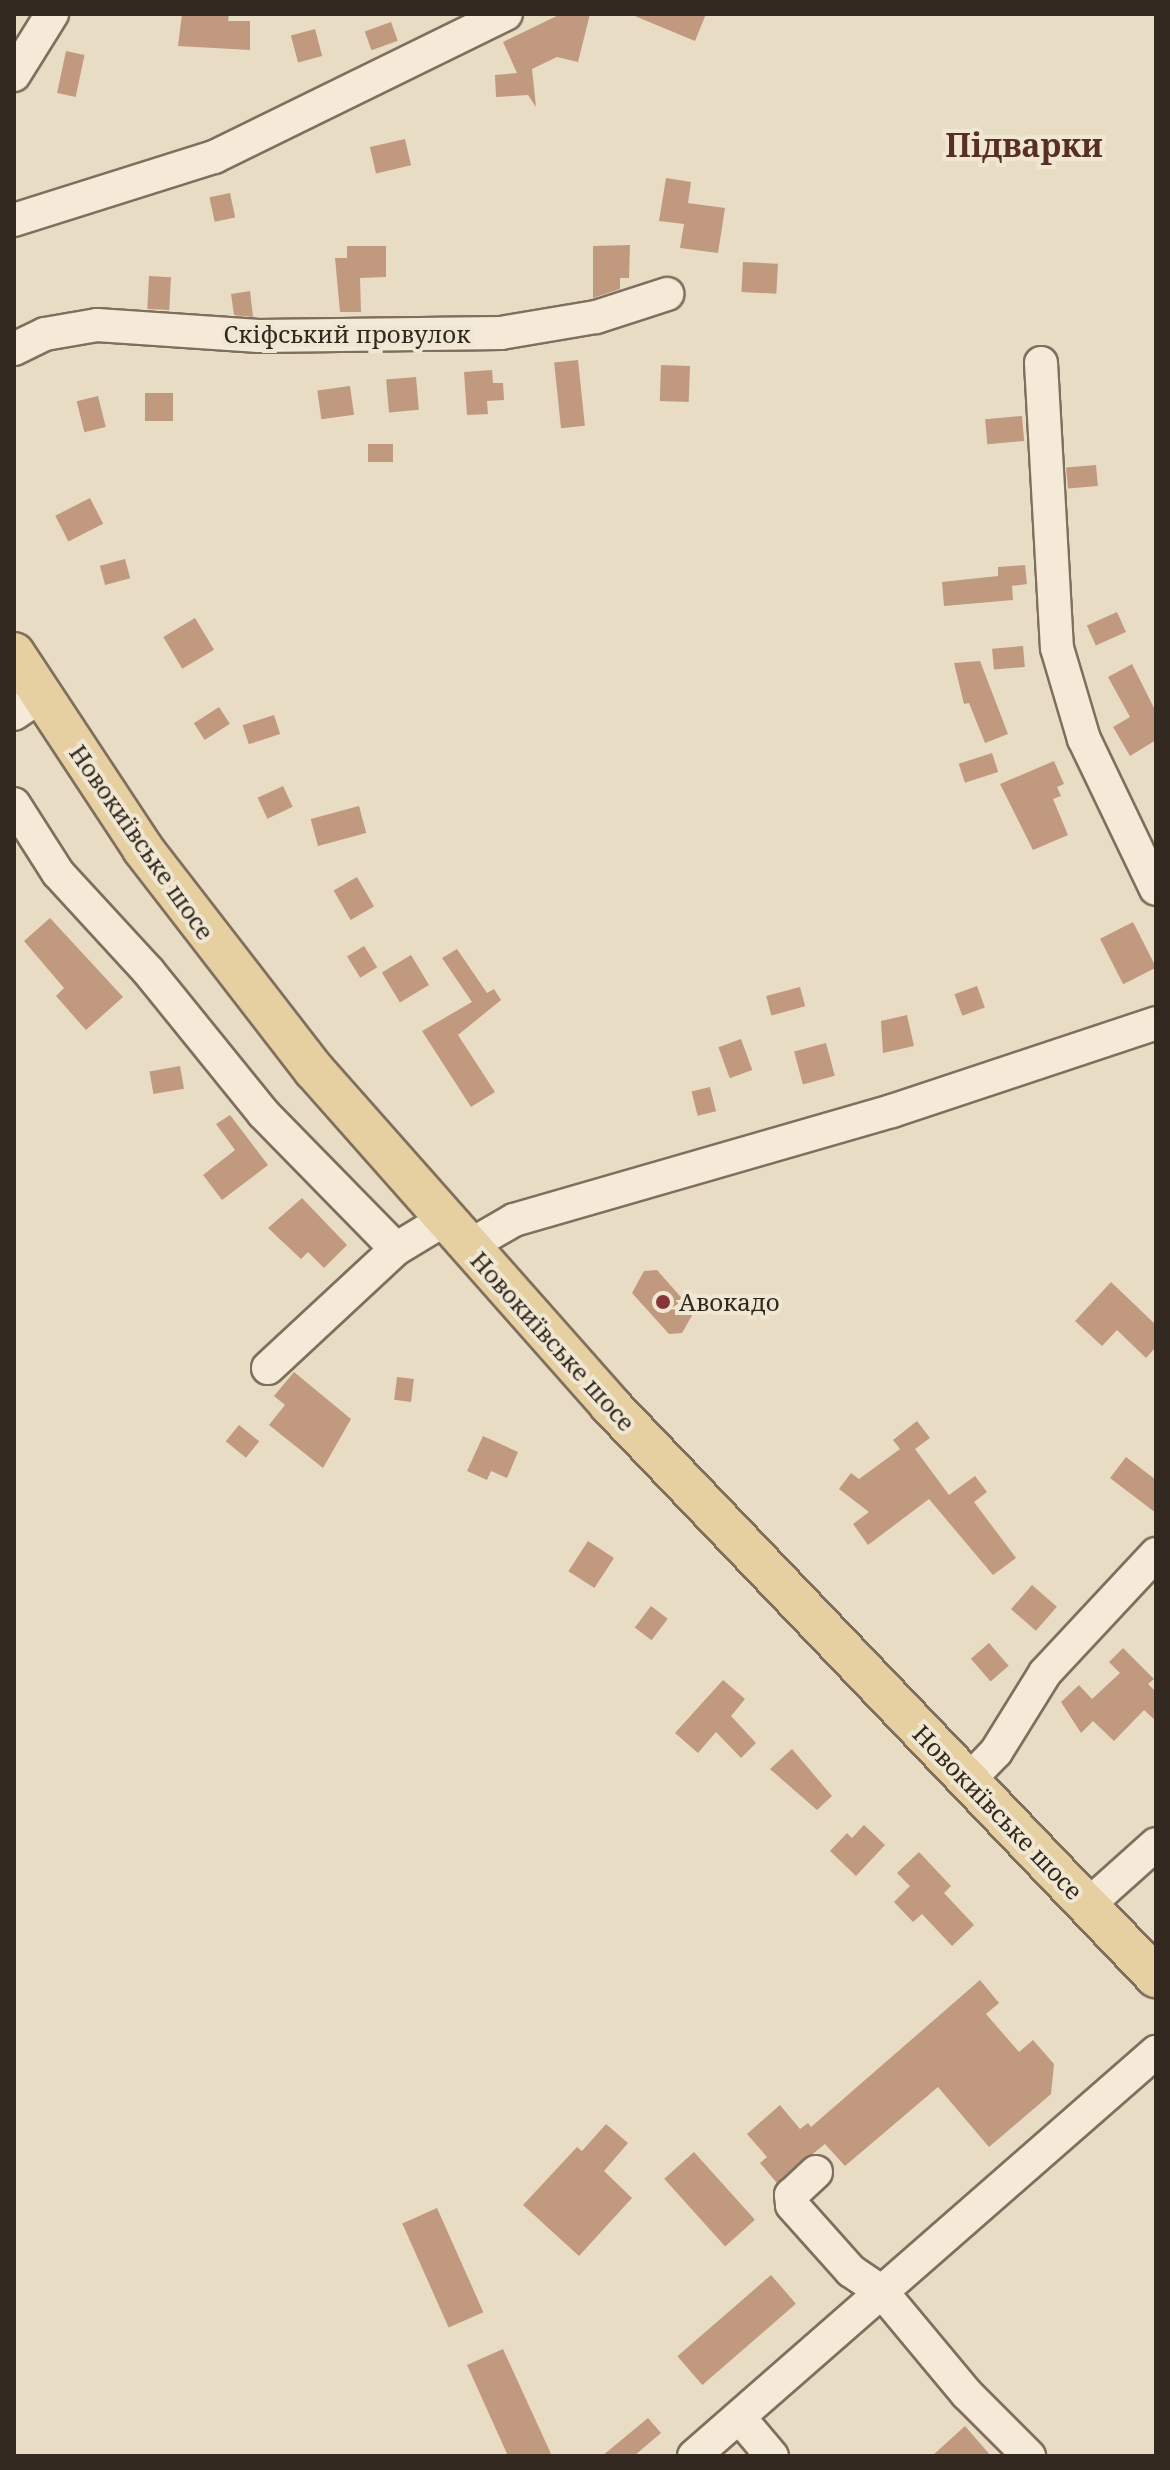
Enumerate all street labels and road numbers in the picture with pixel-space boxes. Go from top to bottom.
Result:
street label: Скіфський провулок [224,320,470,348]
street label: Новокиївське шосе [64,739,220,945]
street label: Новокиївське шосе [465,1245,641,1437]
street label: Новокиївське шосе [907,1719,1089,1905]

